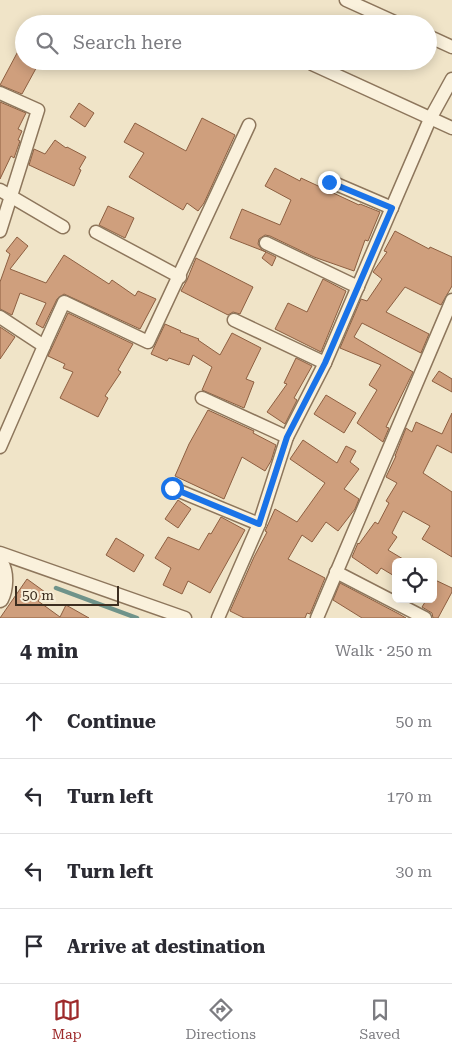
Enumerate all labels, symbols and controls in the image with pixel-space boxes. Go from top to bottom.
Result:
search box [15,15,437,70]
icon: search [33,29,61,57]
text: Search here [73,31,182,54]
route end [318,171,341,194]
route start [161,477,184,500]
map controls [392,558,437,603]
button: locate [392,558,437,603]
scale bar [15,583,119,606]
text: 50 m [22,587,54,603]
text: 4 min [20,639,78,663]
text: Walk · 250 m [335,641,432,660]
icon: ahead [20,707,48,735]
text: Continue [67,710,156,733]
text: 50 m [395,712,432,731]
icon: left [20,782,48,810]
text: Turn left [67,785,153,808]
text: 170 m [386,787,432,806]
icon: left [20,857,48,885]
text: Turn left [67,860,153,883]
text: 30 m [395,862,432,881]
icon: arrive [20,932,48,960]
text: Arrive at destination [67,935,265,958]
tab: Map [52,996,82,1042]
tab: Directions [185,996,256,1042]
tab: Saved [360,996,400,1042]

